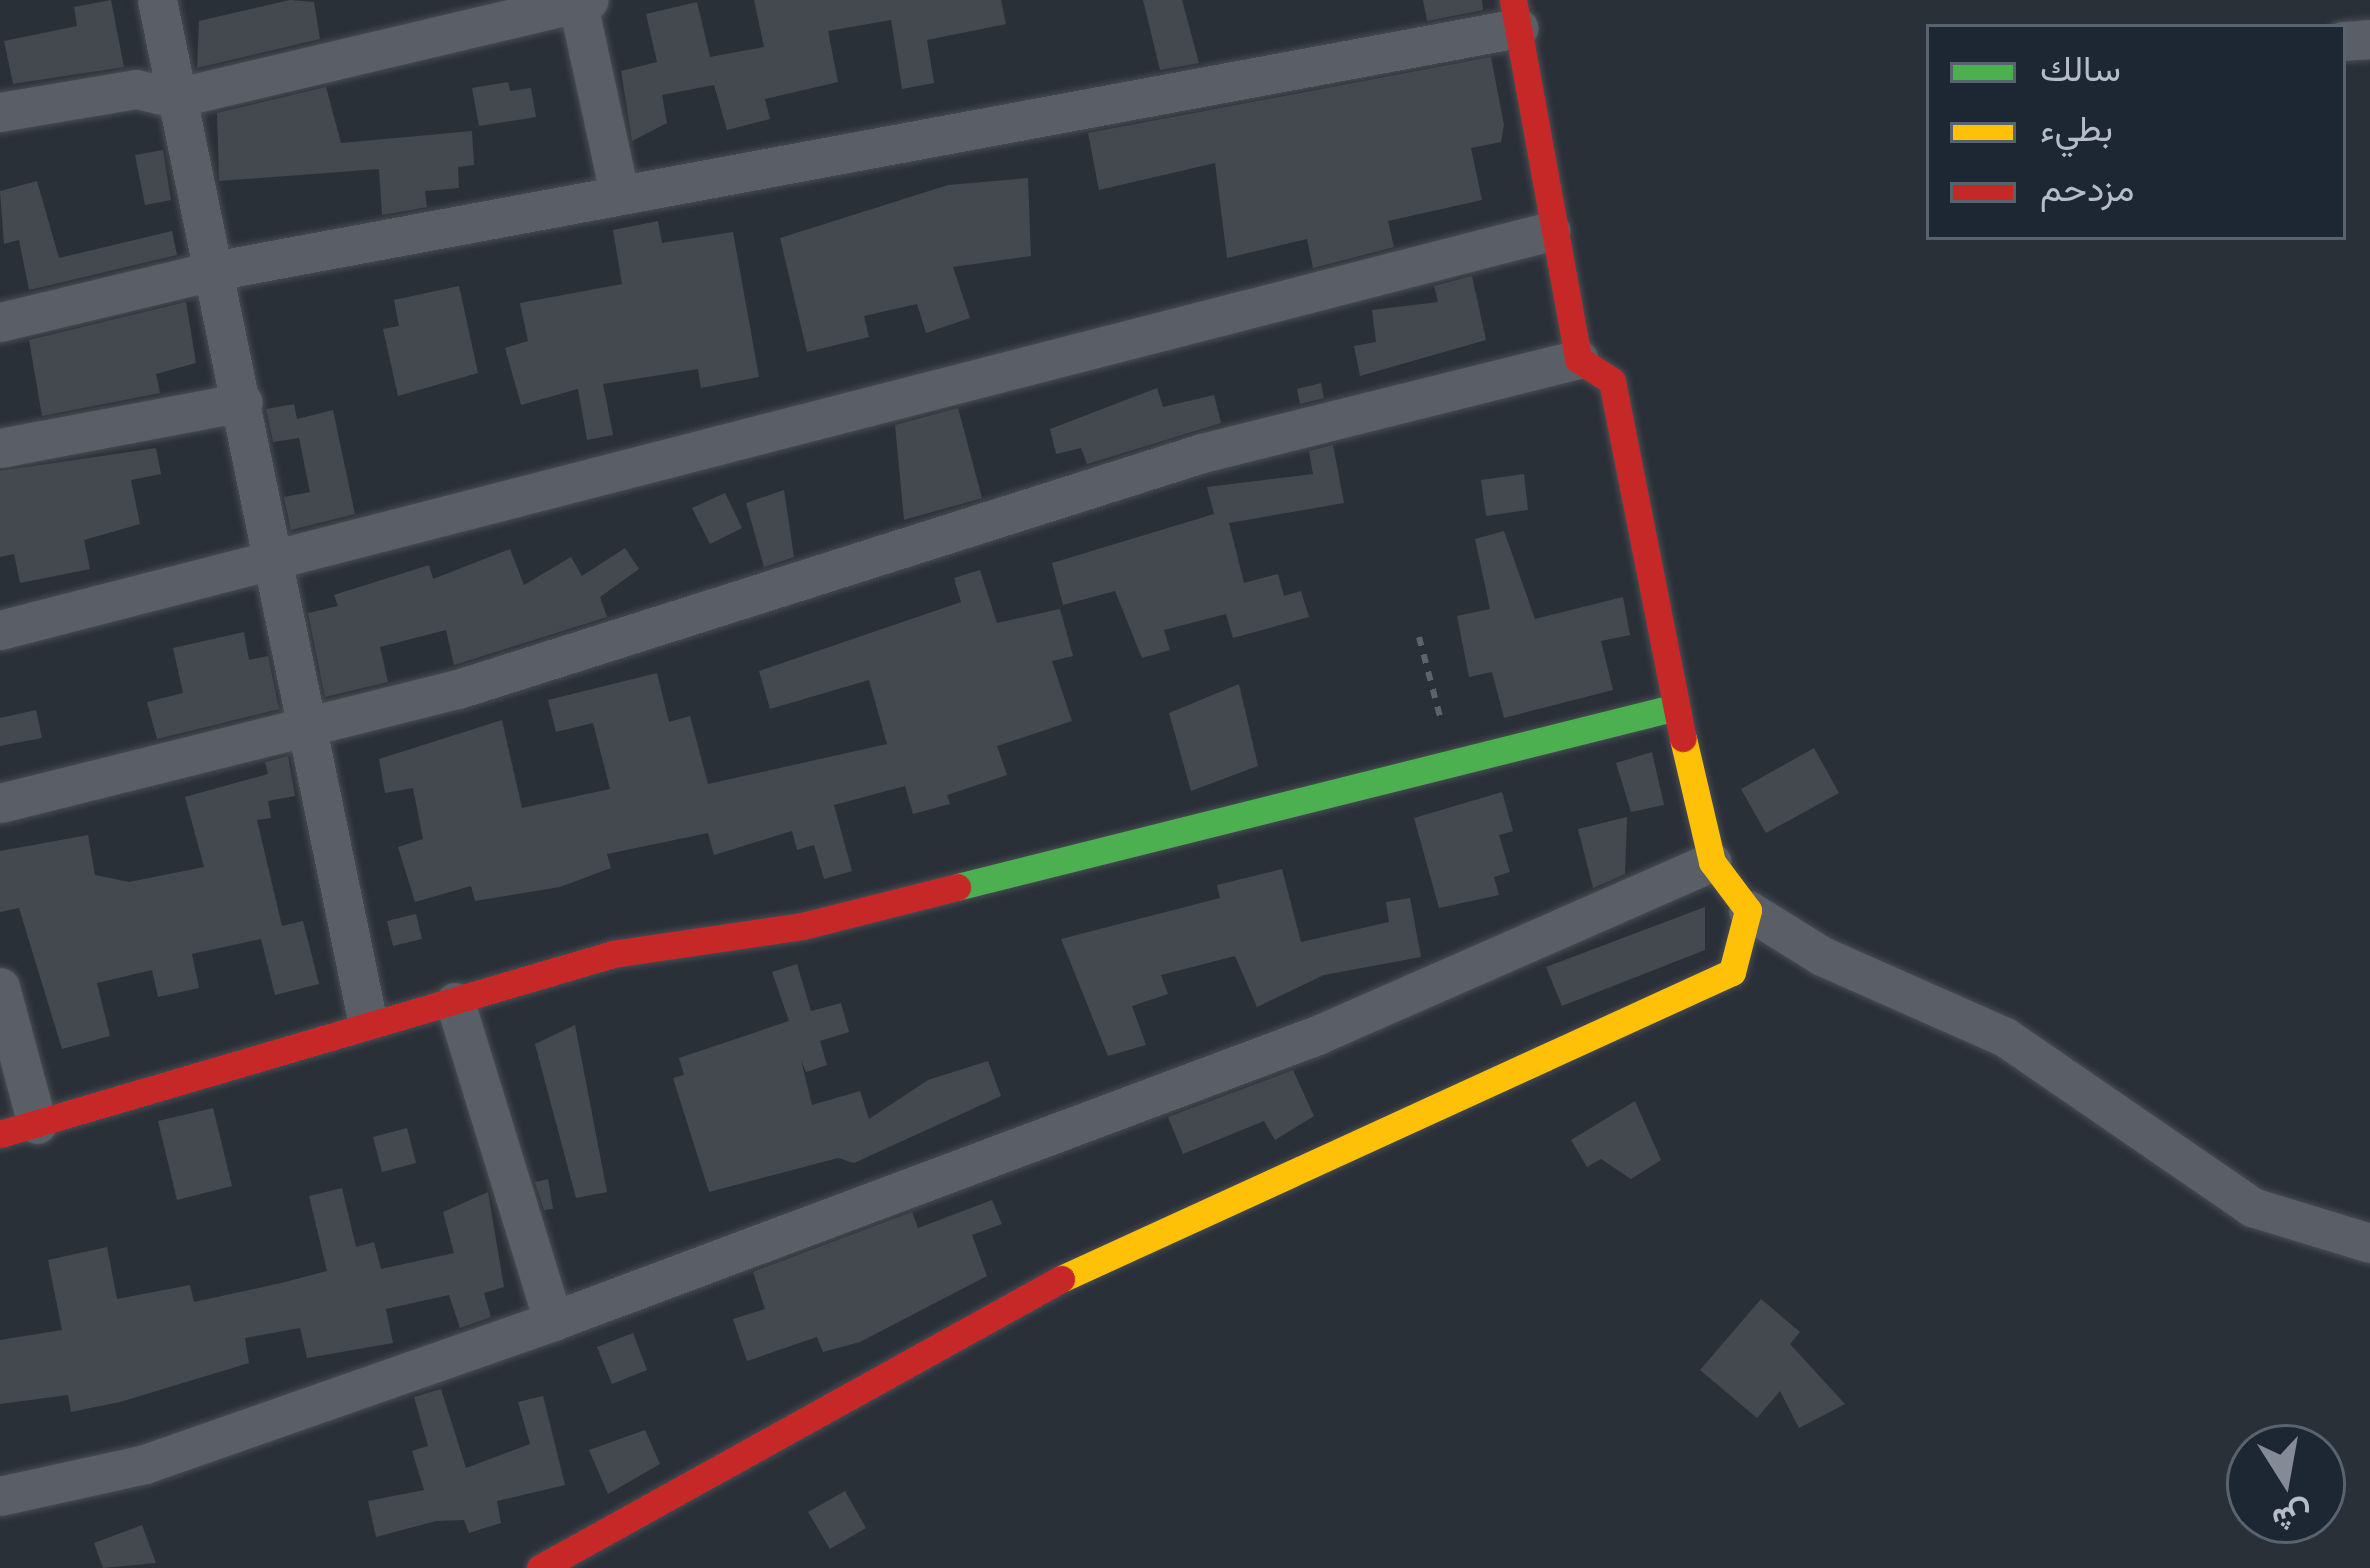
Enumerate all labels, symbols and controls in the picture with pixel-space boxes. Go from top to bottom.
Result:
legend [1926,24,2346,240]
text: سالك [2040,49,2121,92]
text: بطيء [2040,109,2113,152]
text: مزدحم [2040,169,2134,212]
north arrow [2226,1424,2346,1544]
text: ش [2269,1493,2316,1540]

